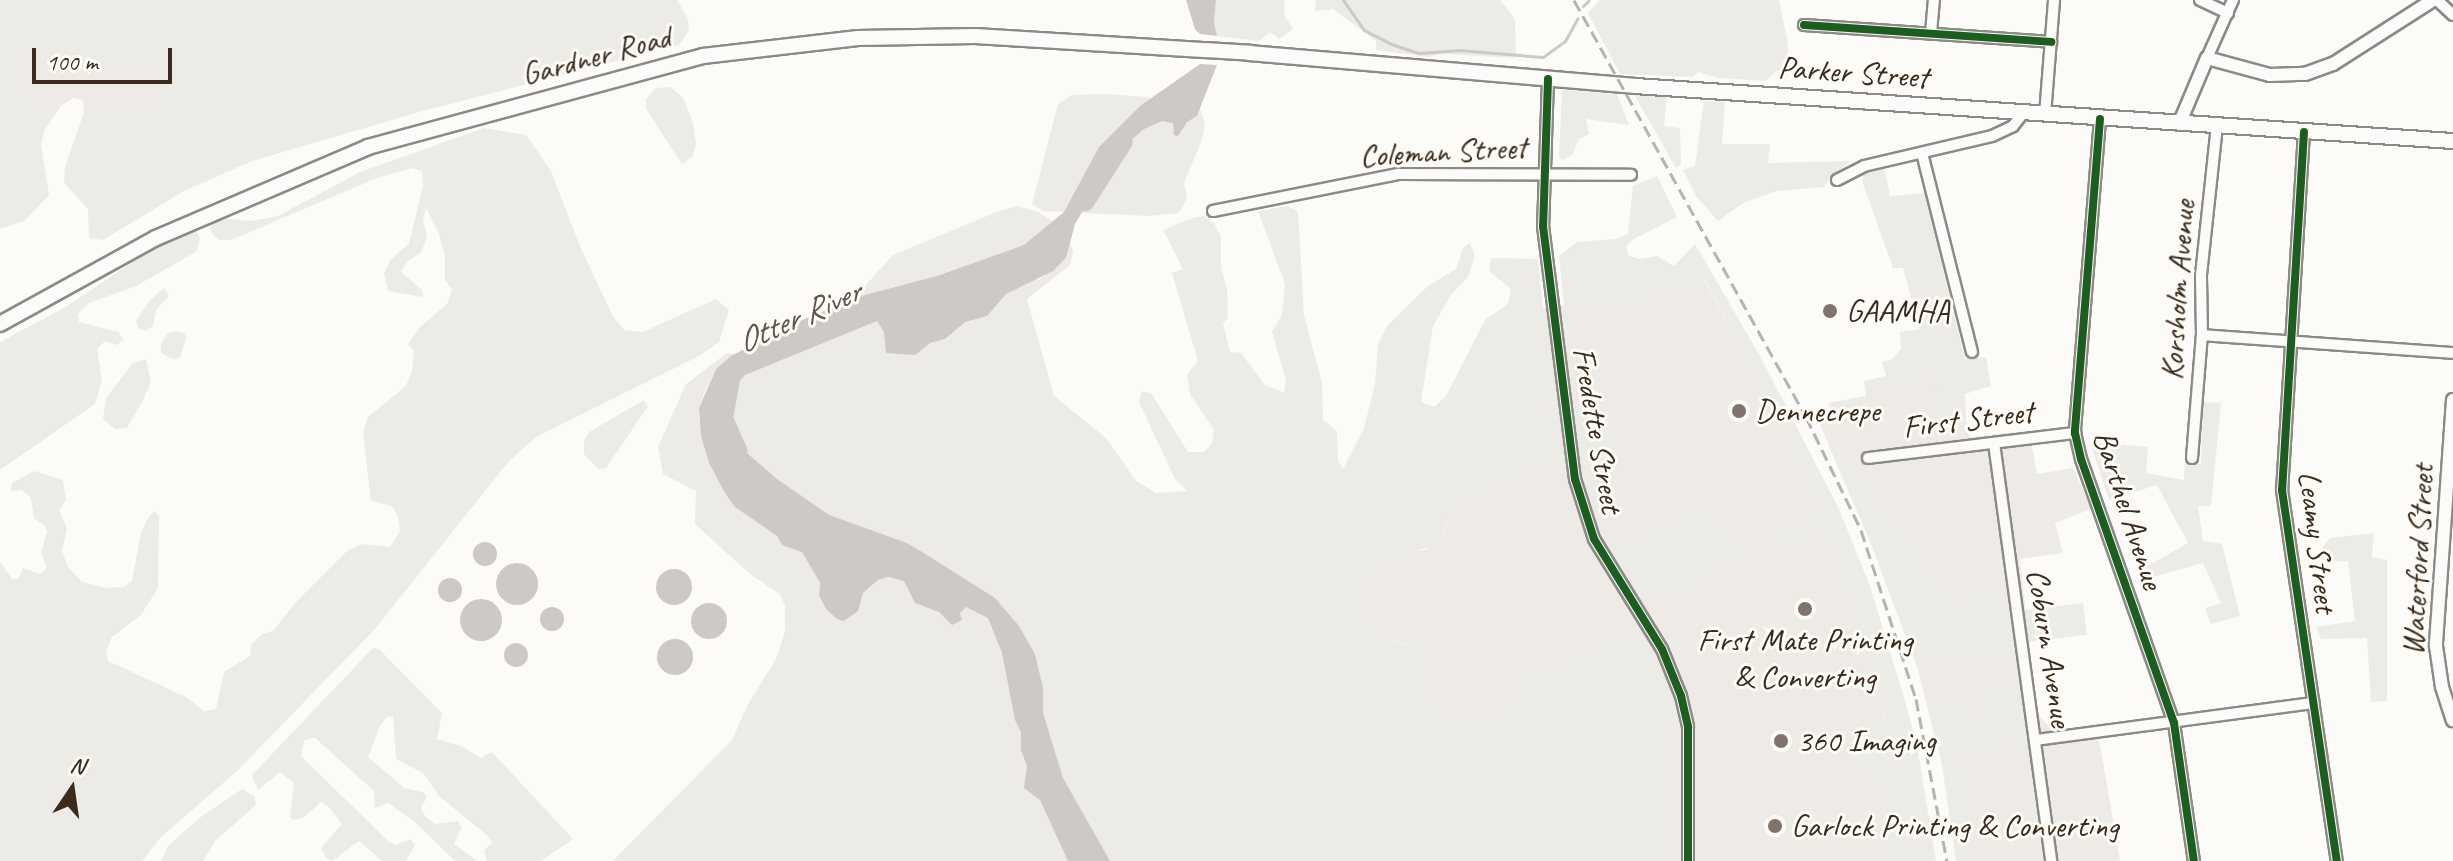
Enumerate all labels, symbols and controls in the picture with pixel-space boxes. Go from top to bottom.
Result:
street label: Gardner Road [518,18,674,94]
scale bar [36,32,176,82]
text: 100 m [46,47,98,77]
street label: Parker Street [1777,49,1929,97]
street label: Coleman Street [1359,128,1527,176]
street label: Korsholm Avenue [2153,199,2203,381]
water label: Otter River [730,271,866,361]
place label: GAAMHA [1846,292,1950,330]
marker: GAAMHA [1821,302,1839,320]
street label: Fredette Street [1563,344,1631,516]
place label: Dennecrepe [1755,392,1880,430]
street label: First Street [1901,393,2035,447]
marker: Dennecrepe [1730,402,1748,420]
street label: Barthel Avenue [2084,426,2172,594]
street label: Waterford Street [2394,463,2442,657]
street label: Leamy Street [2289,469,2345,615]
street label: Coburn Avenue [2018,566,2080,730]
marker: First Mate Printing & Converting [1796,600,1814,618]
place label: First Mate Printing & Converting [1697,622,1913,697]
place label: 360 Imaging [1797,722,1936,760]
marker: 360 Imaging [1772,732,1790,750]
north arrow [32,749,112,829]
text: N [68,750,87,781]
place label: Garlock Printing & Converting [1791,807,2119,845]
marker: Garlock Printing & Converting [1766,817,1784,835]

